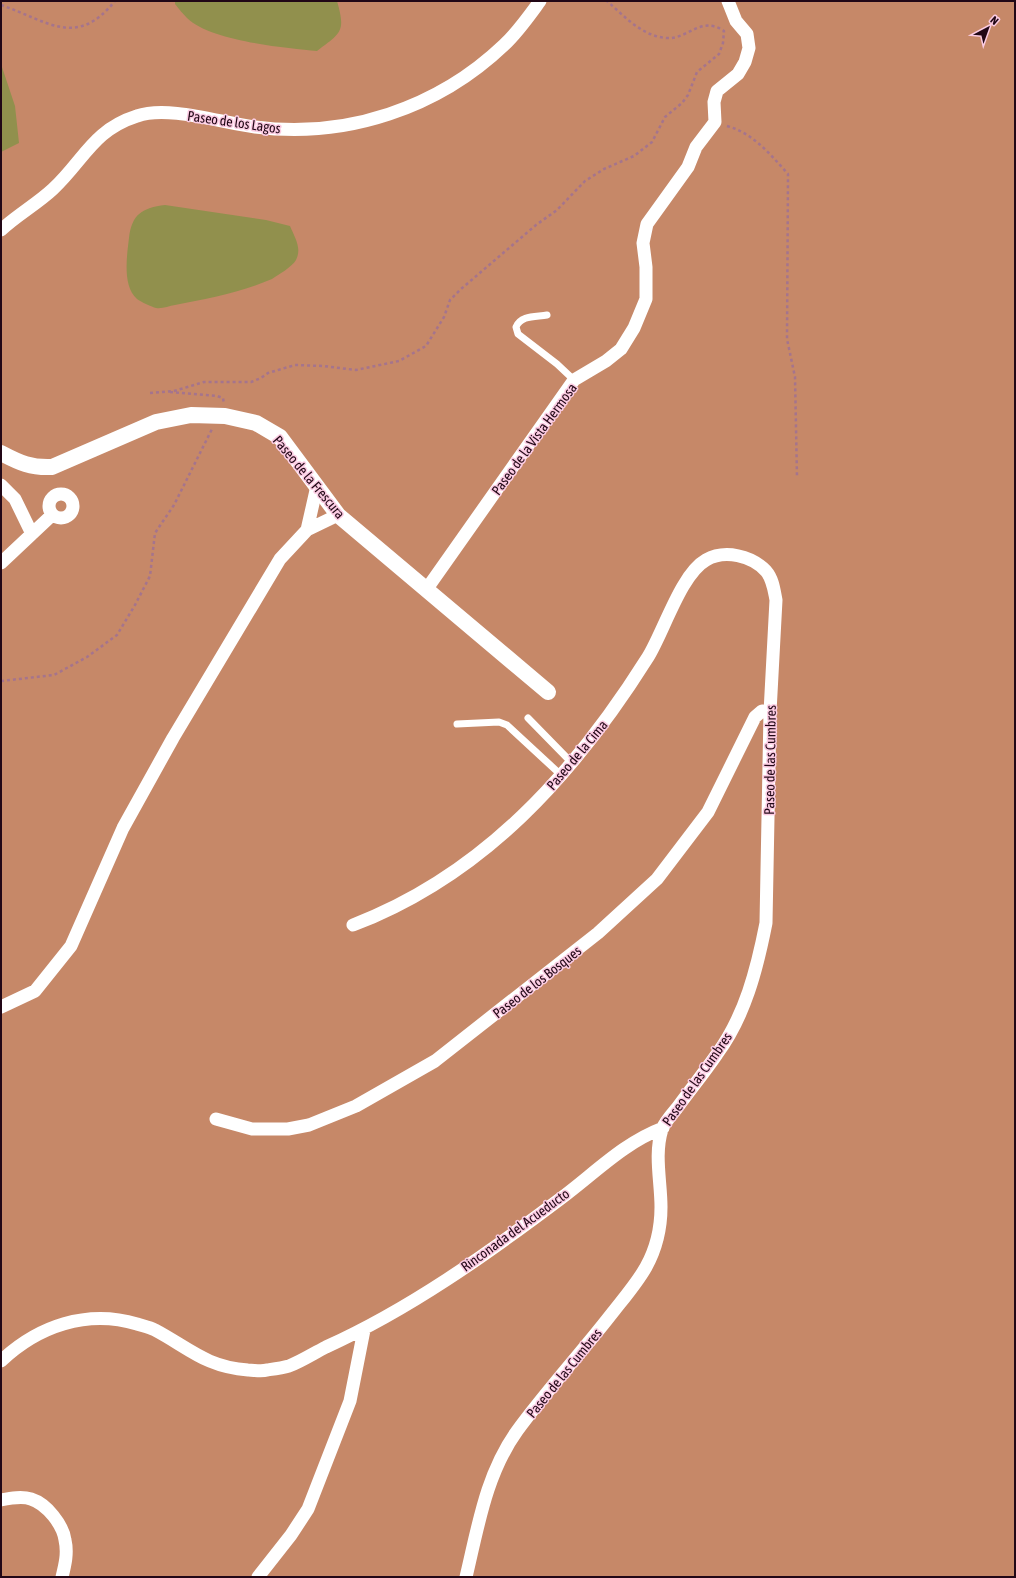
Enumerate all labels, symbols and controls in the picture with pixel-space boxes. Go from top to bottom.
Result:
north arrow [968,8,1008,48]
text: N [988,14,1001,27]
street label: Paseo de los Lagos [186,108,282,136]
street label: Paseo de la Vista Hermosa [488,380,580,498]
street label: Paseo de la Frescura [270,432,348,522]
street label: Paseo de las Cumbres [761,705,779,815]
street label: Paseo de la Cima [543,717,611,793]
street label: Paseo de los Bosques [490,943,584,1021]
street label: Paseo de las Cumbres [659,1029,735,1129]
street label: Rinconada del Acueducto [458,1185,572,1275]
street label: Paseo de las Cumbres [523,1325,605,1421]

